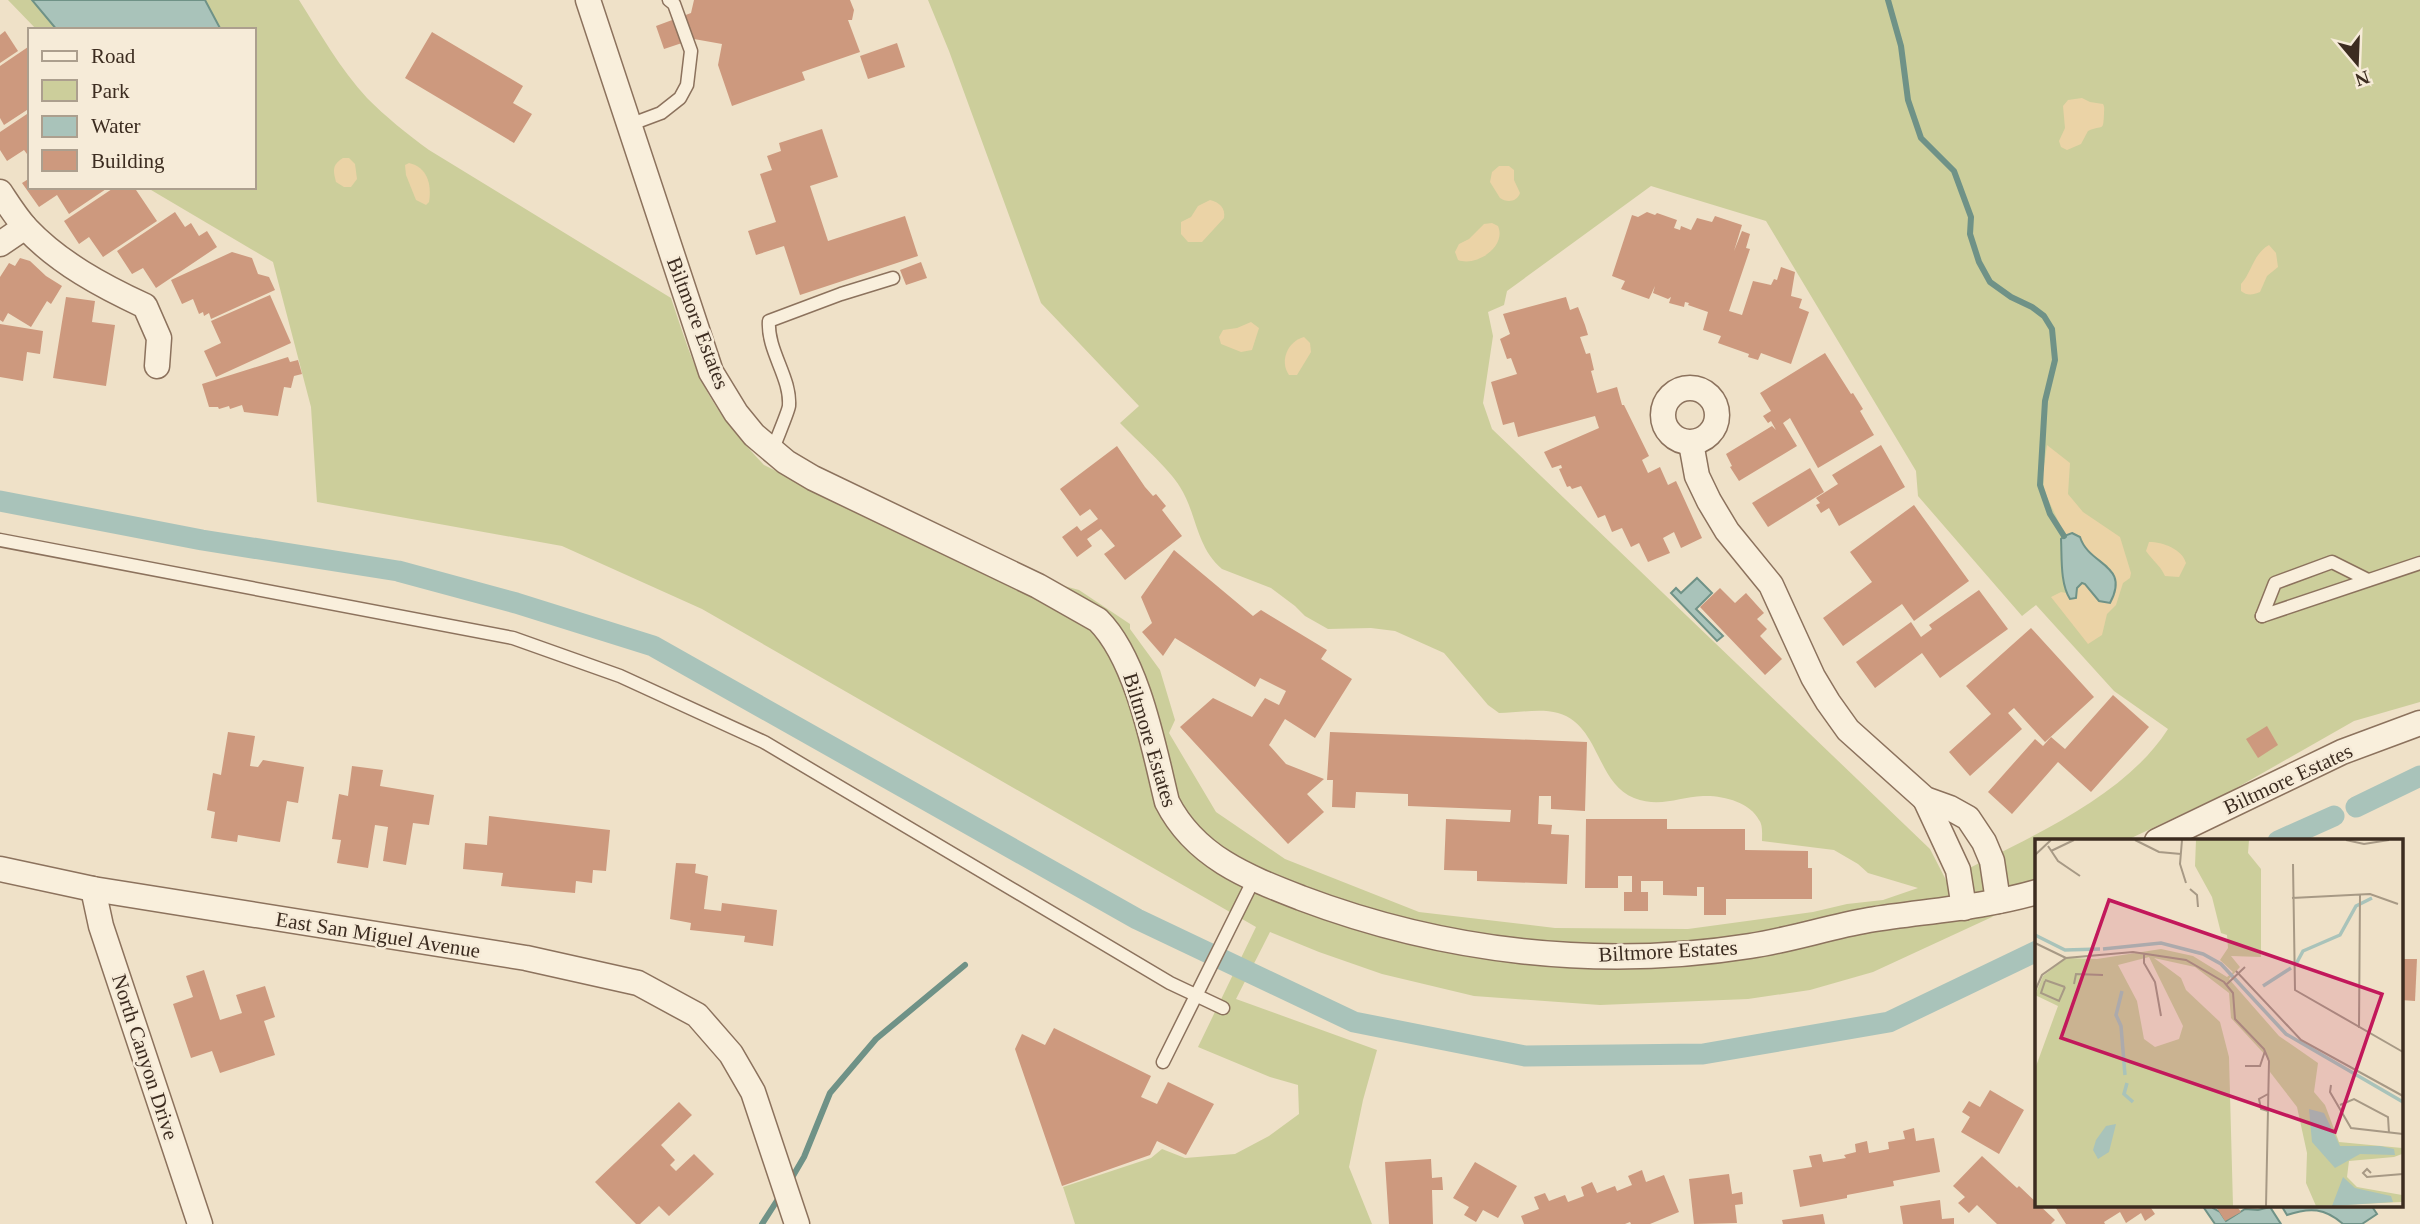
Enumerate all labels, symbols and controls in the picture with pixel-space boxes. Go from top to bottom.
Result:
legend [28,28,256,189]
north arrow [2322,28,2392,98]
text: Road [91,44,136,68]
text: N [2352,66,2372,91]
text: Park [91,79,130,103]
text: Water [91,114,141,138]
text: Building [91,149,165,173]
street label: Biltmore Estates [662,254,734,392]
street label: Biltmore Estates [1118,670,1182,810]
street label: Biltmore Estates [2220,739,2356,819]
inset map [2035,839,2402,1206]
street label: East San Miguel Avenue [274,907,482,963]
street label: Biltmore Estates [1598,935,1738,967]
street label: North Canyon Drive [107,971,183,1143]

